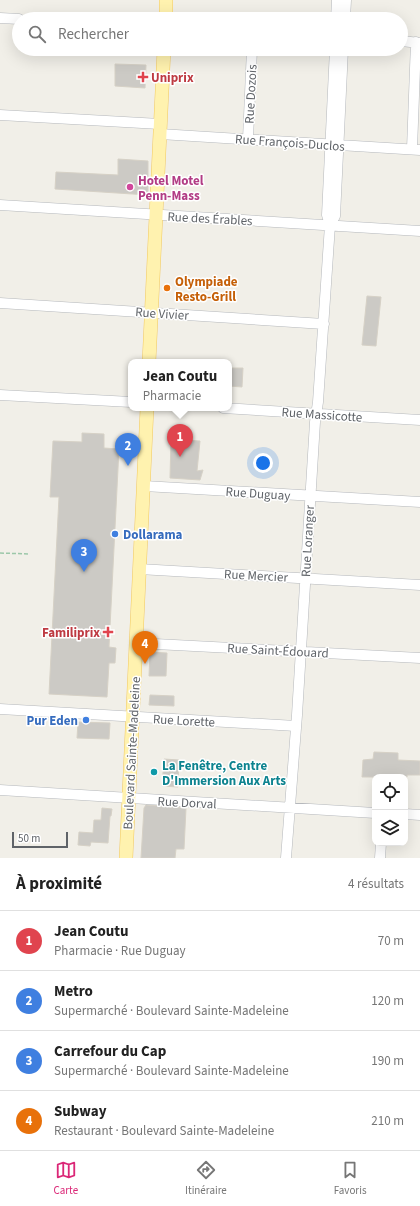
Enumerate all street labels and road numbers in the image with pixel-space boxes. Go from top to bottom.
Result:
street label: Rue Dozois [240,63,262,124]
street label: Rue François-Duclos [235,130,346,156]
street label: Rue des Érables [167,208,254,230]
street label: Rue Vivier [135,303,190,325]
street label: Rue Massicotte [281,403,363,427]
street label: Rue Duguay [225,483,291,505]
street label: Rue Loranger [297,504,319,577]
street label: Rue Mercier [224,565,289,587]
street label: Rue Saint-Édouard [227,639,329,663]
street label: Boulevard Sainte-Madeleine [119,676,145,830]
street label: Rue Lorette [152,710,215,732]
street label: Rue Dorval [157,792,217,814]

